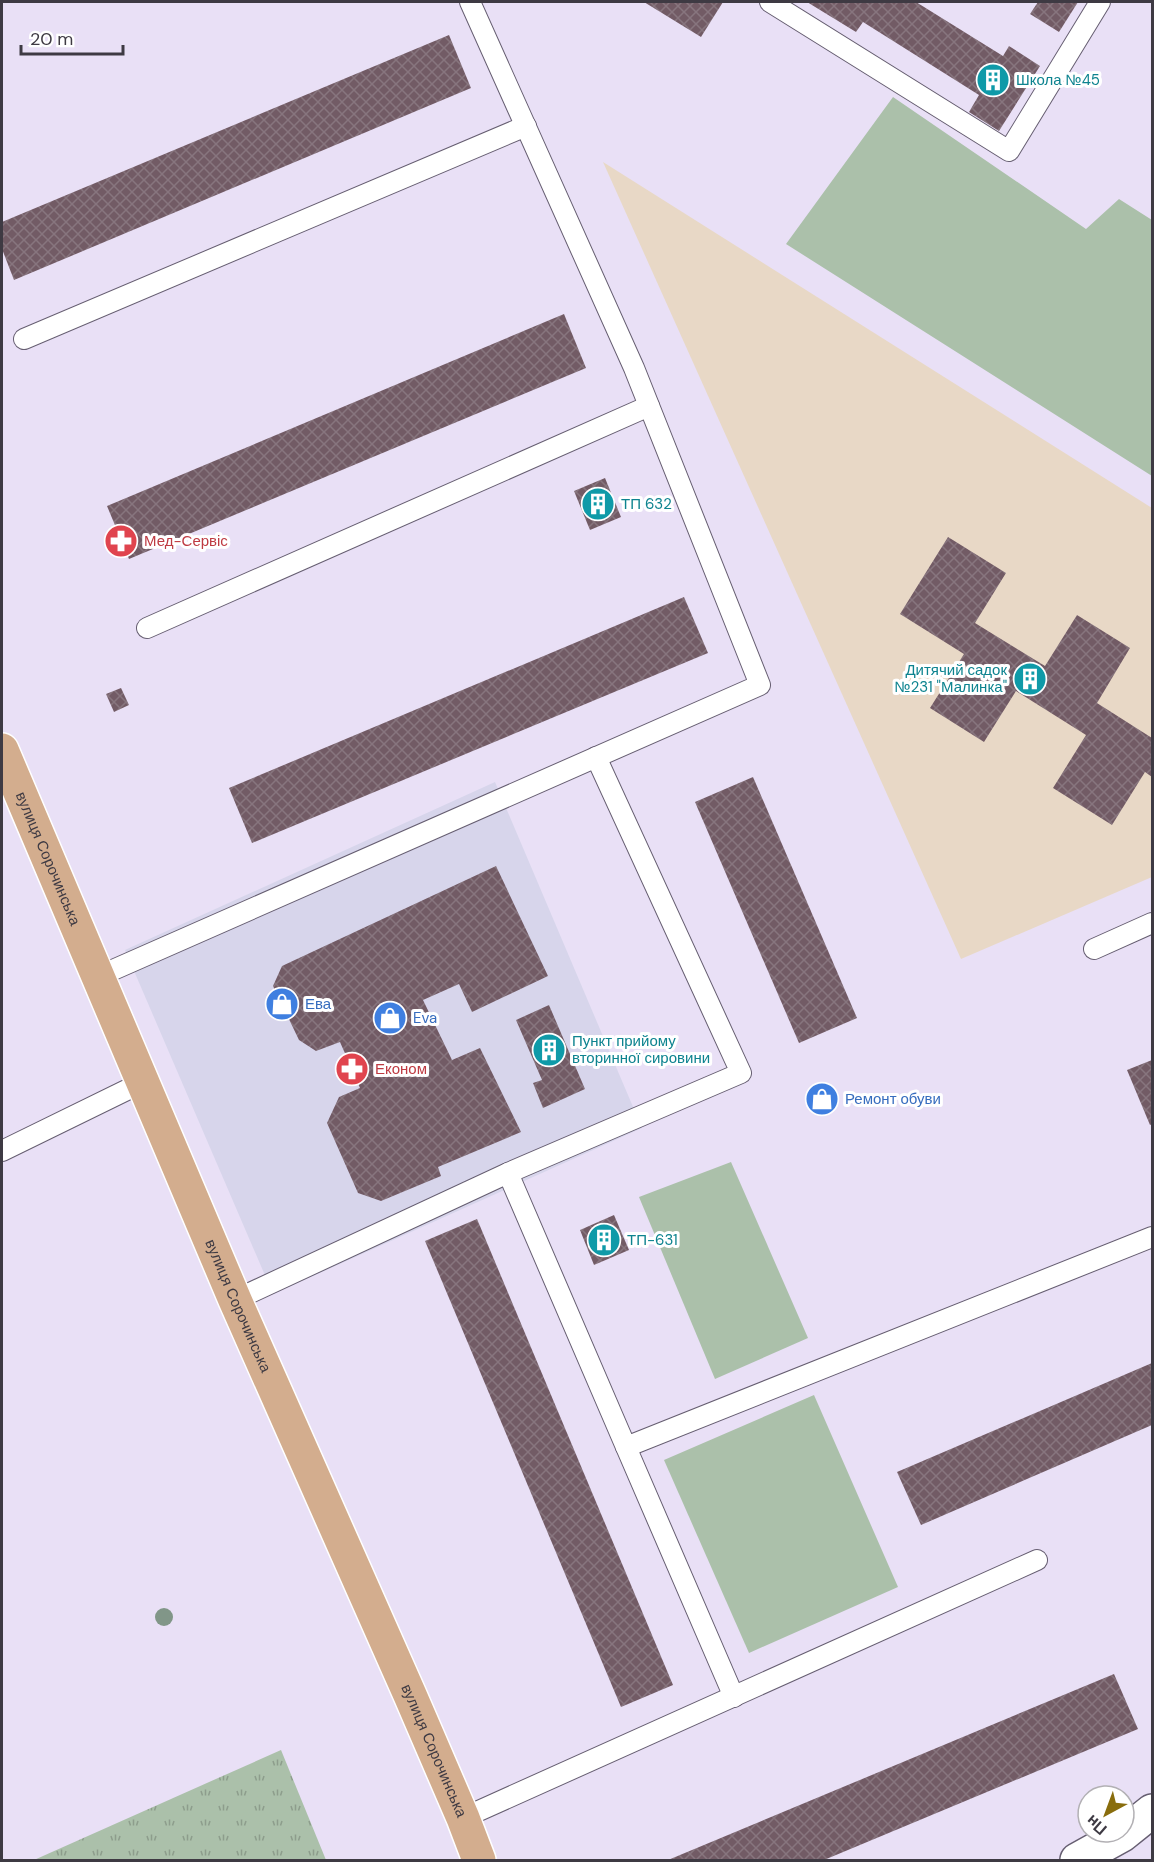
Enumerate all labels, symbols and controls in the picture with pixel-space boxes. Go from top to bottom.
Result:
scale bar [21,18,123,56]
text: 20 m [30,27,73,51]
building icon: Школа №45 [975,62,1011,98]
place label: Школа №45 [1016,70,1100,90]
building icon: ТП 632 [580,486,616,522]
place label: ТП 632 [621,494,672,514]
pharmacy icon: Мед-Сервіс [103,523,139,559]
place label: Мед-Сервіс [144,531,228,551]
place label: Дитячий садок №231 "Малинка" [895,660,1007,697]
building icon: Дитячий садок №231 "Малинка" [1012,661,1048,697]
street label: вулиця Сорочинська [11,789,85,929]
shop icon: Ева [264,986,300,1022]
place label: Ева [305,994,332,1014]
shop icon: Eva [372,1000,408,1036]
place label: Eva [413,1008,437,1028]
place label: Пункт прийому вторинної сировини [572,1031,710,1068]
building icon: Пункт прийому вторинної сировини [531,1032,567,1068]
pharmacy icon: Економ [334,1051,370,1087]
place label: Економ [375,1059,427,1079]
shop icon: Ремонт обуви [804,1081,840,1117]
place label: Ремонт обуви [845,1089,941,1109]
building icon: ТП-631 [586,1222,622,1258]
place label: ТП-631 [627,1230,678,1250]
street label: вулиця Сорочинська [200,1236,276,1376]
street label: вулиця Сорочинська [396,1681,472,1821]
north arrow [1076,1784,1136,1844]
text: Пн [1082,1810,1111,1840]

